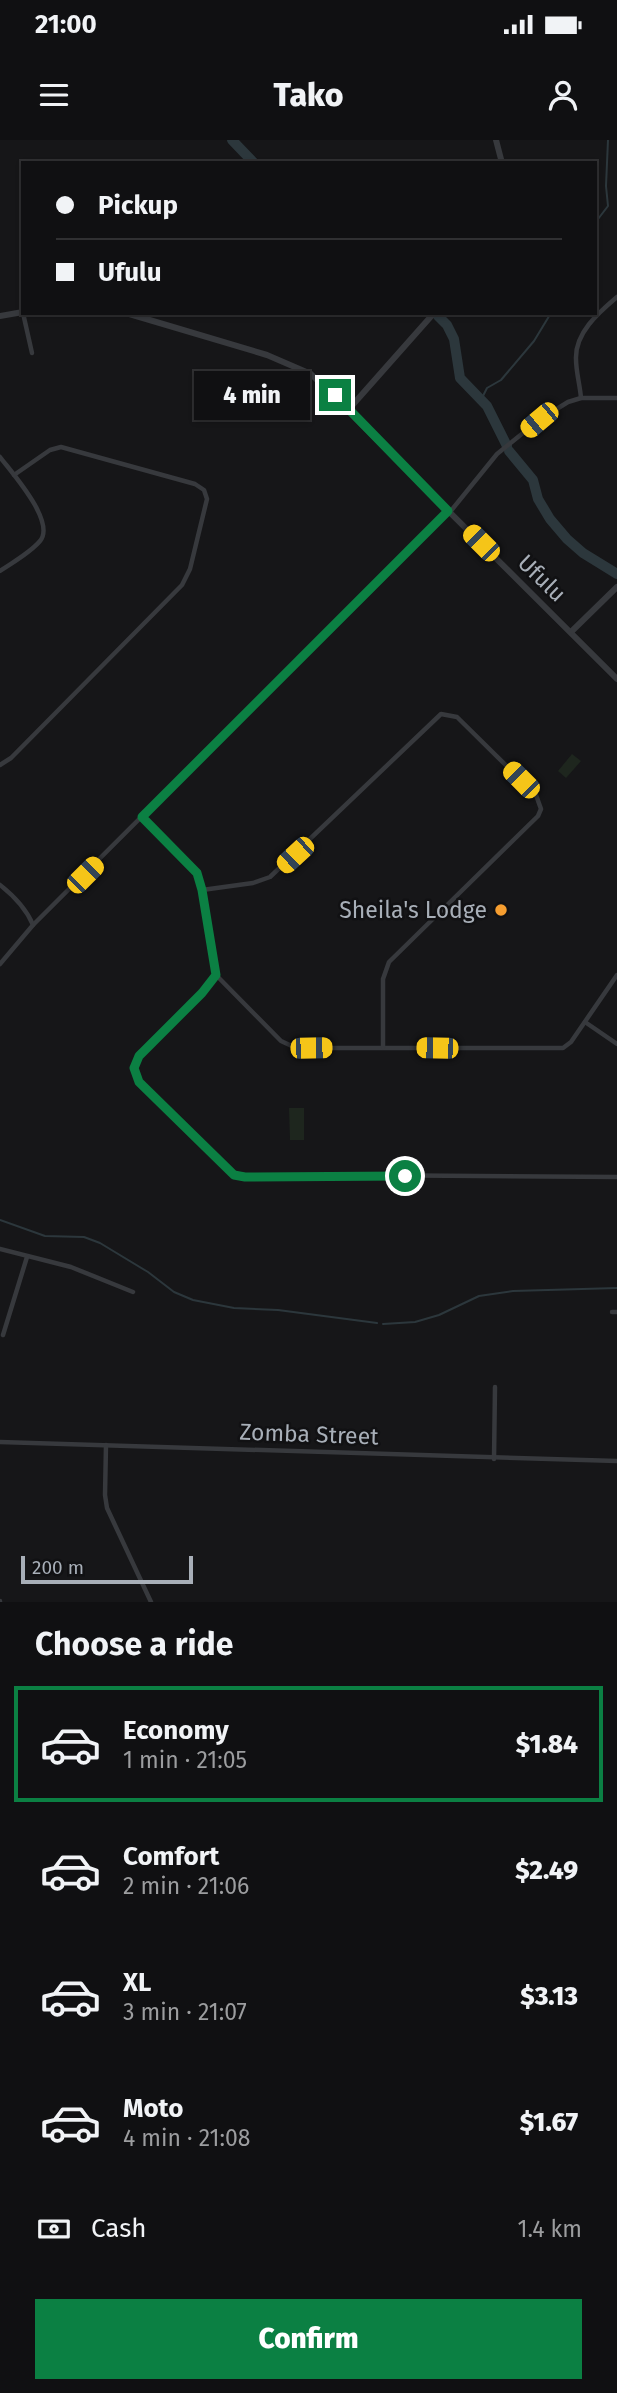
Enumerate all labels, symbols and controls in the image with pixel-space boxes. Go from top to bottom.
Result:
text: 21:00 [35,9,97,40]
icon: menu [35,76,73,114]
text: Tako [274,76,343,114]
icon: person [544,76,582,114]
text: Pickup [98,190,178,221]
text: Ufulu [98,257,162,288]
callout: 4 min [195,370,310,420]
route end [319,379,351,411]
text: 4 min [223,381,281,409]
car [517,398,562,442]
car [459,521,504,565]
street label: Ufulu [512,548,572,608]
car [499,758,544,802]
car [273,833,318,877]
car [63,853,108,897]
place label: Sheila's Lodge [339,896,487,924]
marker: Sheila's Lodge [493,902,509,918]
car [290,1037,333,1059]
car [416,1037,459,1059]
route start [389,1160,421,1192]
street label: Zomba Street [239,1418,380,1450]
scale bar [21,1553,192,1585]
text: 200 m [32,1556,84,1579]
text: Choose a ride [35,1625,233,1663]
icon: car [39,1713,102,1776]
text: Economy [123,1715,229,1746]
text: $1.84 [516,1729,578,1760]
text: 1 min · 21:05 [123,1746,247,1774]
icon: car [39,1839,102,1902]
text: Comfort [123,1841,219,1872]
text: $2.49 [515,1855,578,1886]
text: 2 min · 21:06 [123,1872,249,1900]
icon: car [39,1965,102,2028]
text: XL [123,1967,151,1998]
text: $3.13 [520,1981,578,2012]
text: 3 min · 21:07 [123,1998,247,2026]
icon: car [39,2091,102,2154]
text: Moto [123,2093,183,2124]
text: $1.67 [520,2107,578,2138]
text: 4 min · 21:08 [123,2124,251,2152]
icon: cash [35,2210,73,2248]
text: Cash [91,2213,147,2244]
text: 1.4 km [517,2215,582,2243]
button: Confirm [35,2299,582,2379]

